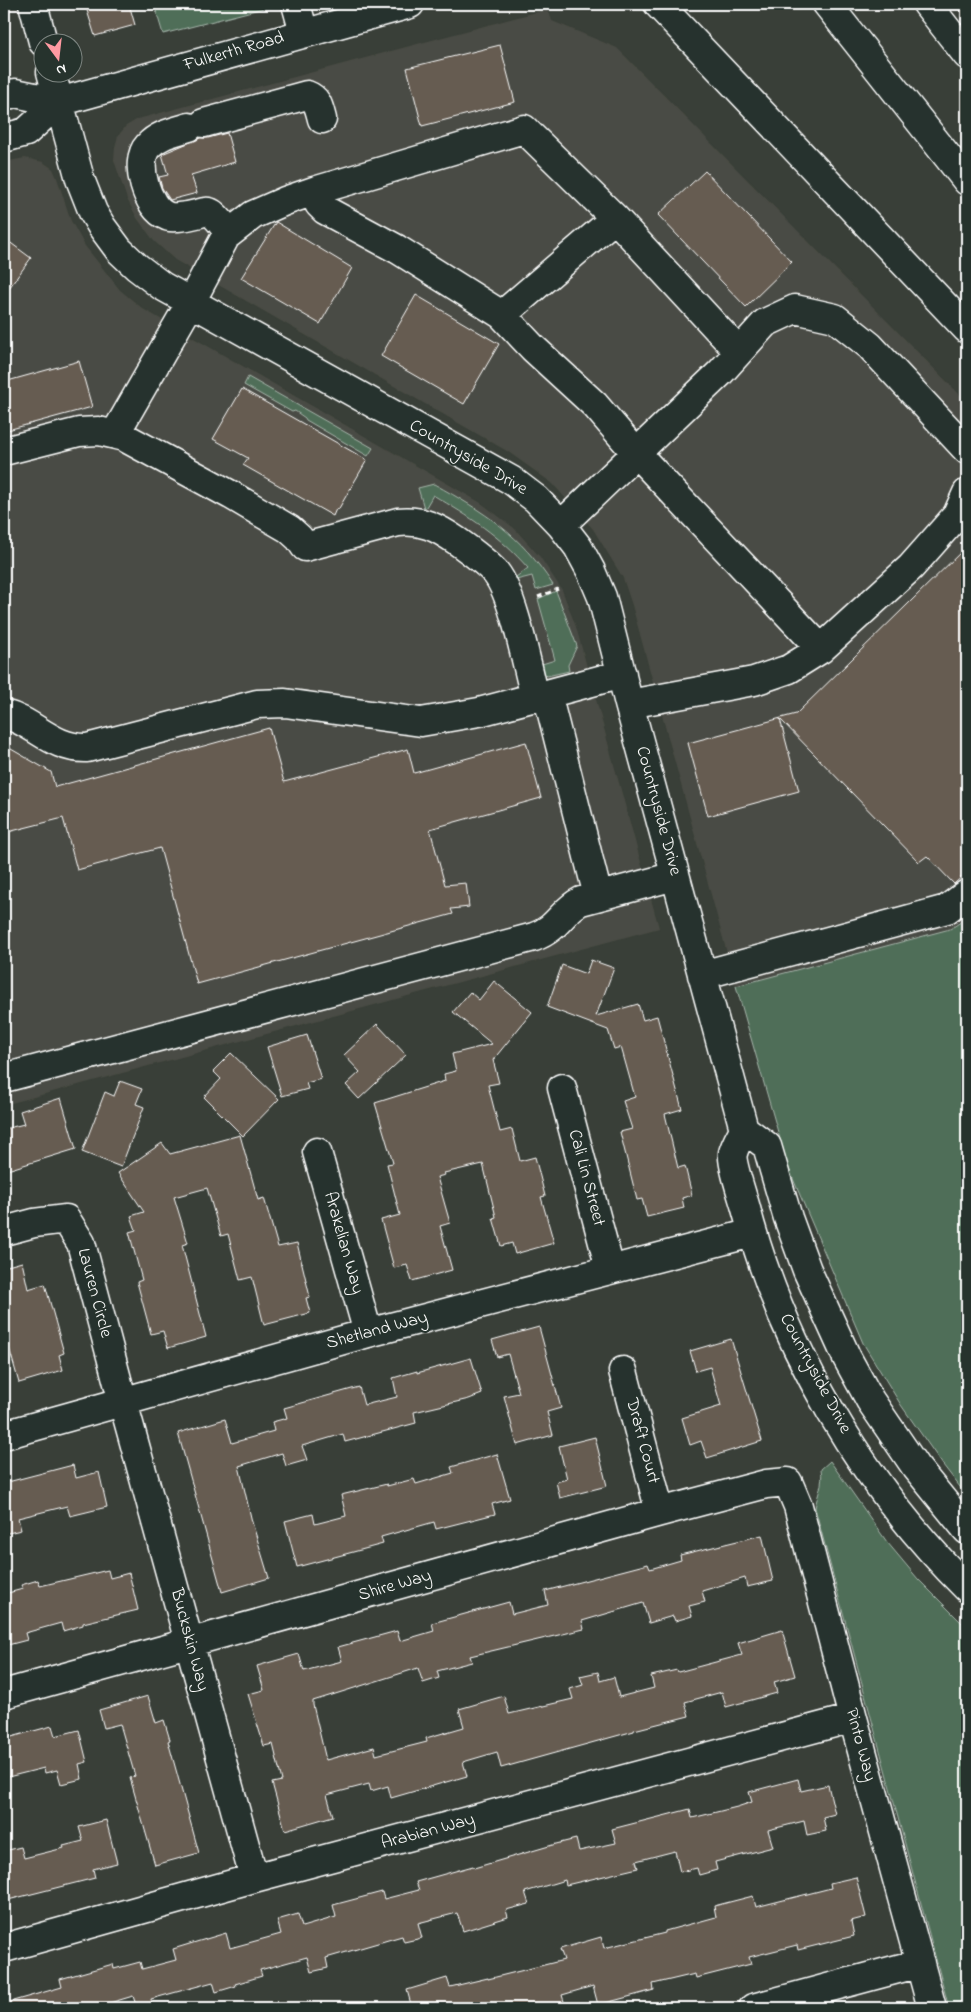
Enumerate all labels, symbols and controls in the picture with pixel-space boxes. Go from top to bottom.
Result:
street label: Fulkerth Road [180,25,287,79]
north arrow [32,32,82,82]
text: N [54,58,68,80]
street label: Countryside Drive [404,414,533,503]
street label: Countryside Drive [628,744,688,879]
street label: Cali Lin Street [561,1127,611,1229]
street label: Arakelian Way [316,1189,370,1297]
street label: Lauren Circle [70,1245,119,1341]
street label: Shetland Way [323,1305,431,1357]
street label: Countryside Drive [772,1309,858,1439]
street label: Draft Court [618,1394,666,1487]
street label: Shire Way [355,1563,435,1609]
street label: Buckskin Way [163,1585,215,1694]
street label: Pinto Way [838,1705,882,1785]
street label: Arabian Way [378,1807,478,1857]

